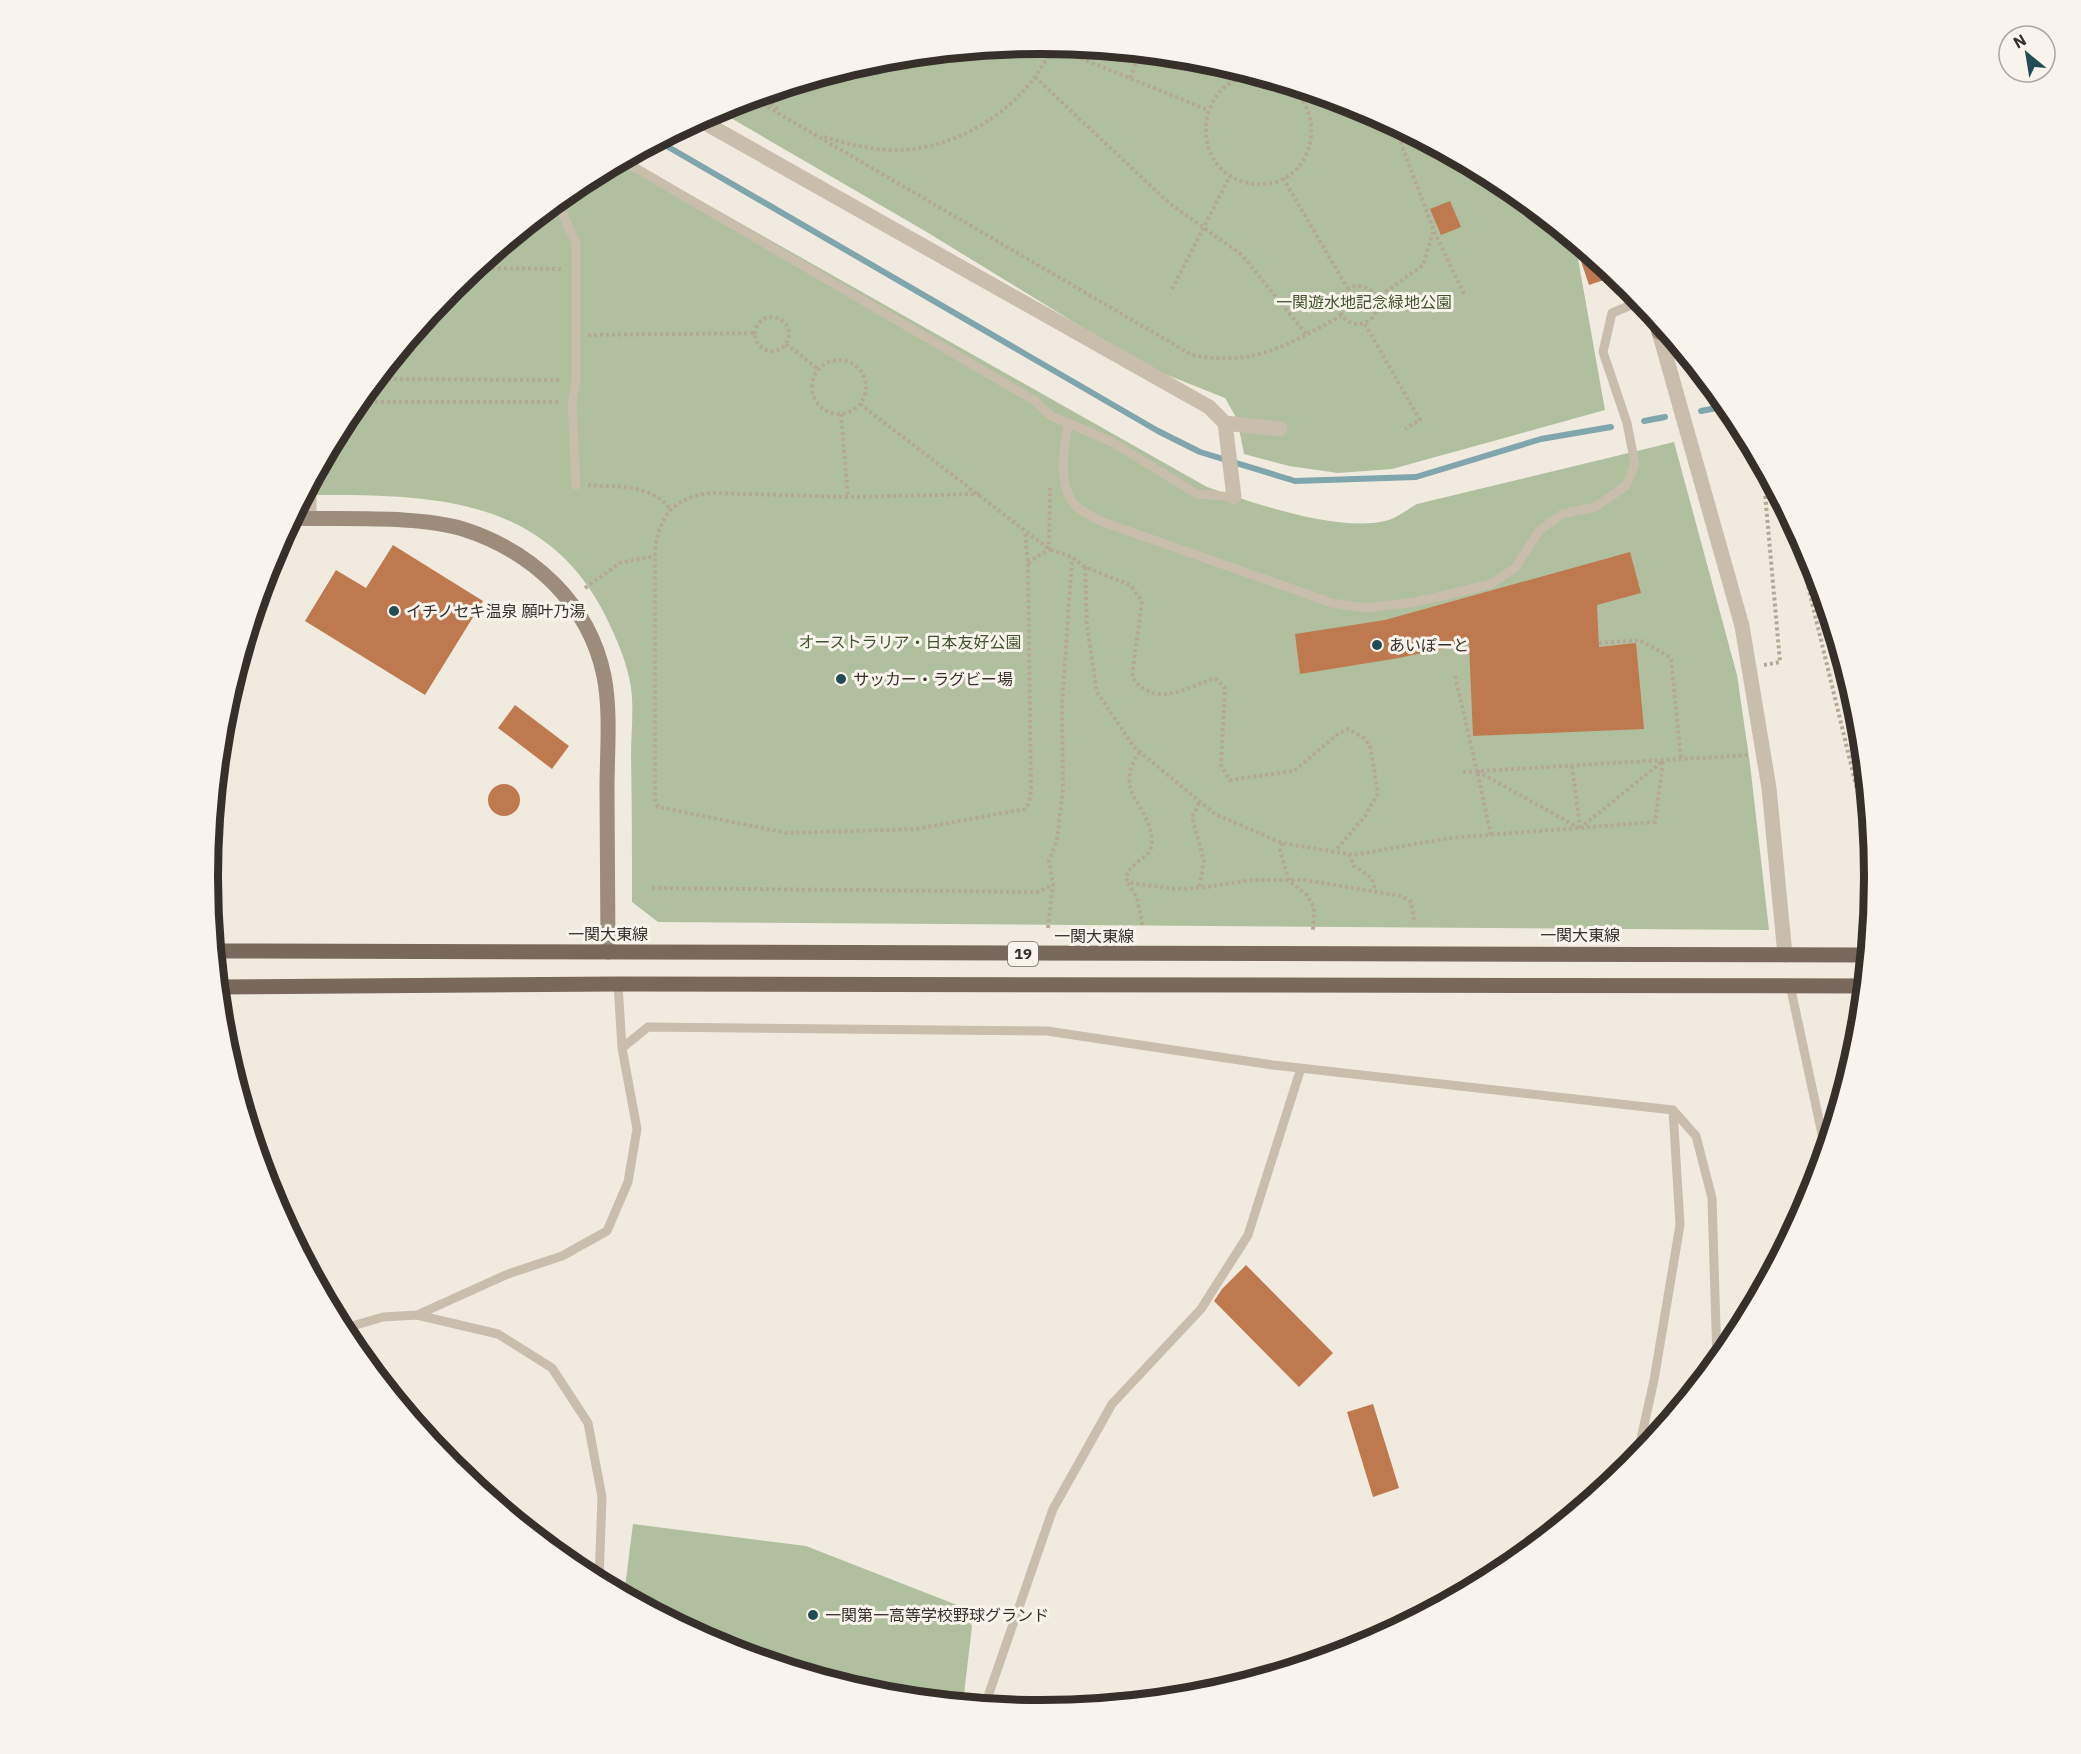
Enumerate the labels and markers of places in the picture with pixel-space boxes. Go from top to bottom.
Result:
place label: イチノセキ温泉 願叶乃湯 [406,601,585,621]
marker: イチノセキ温泉 願叶乃湯 [387,604,401,618]
place label: あいぽーと [1389,635,1469,655]
marker: あいぽーと [1370,638,1384,652]
place label: サッカー・ラグビー場 [853,669,1013,689]
marker: サッカー・ラグビー場 [834,672,848,686]
place label: 一関第一高等学校野球グランド [825,1605,1049,1625]
marker: 一関第一高等学校野球グランド [806,1608,820,1622]

